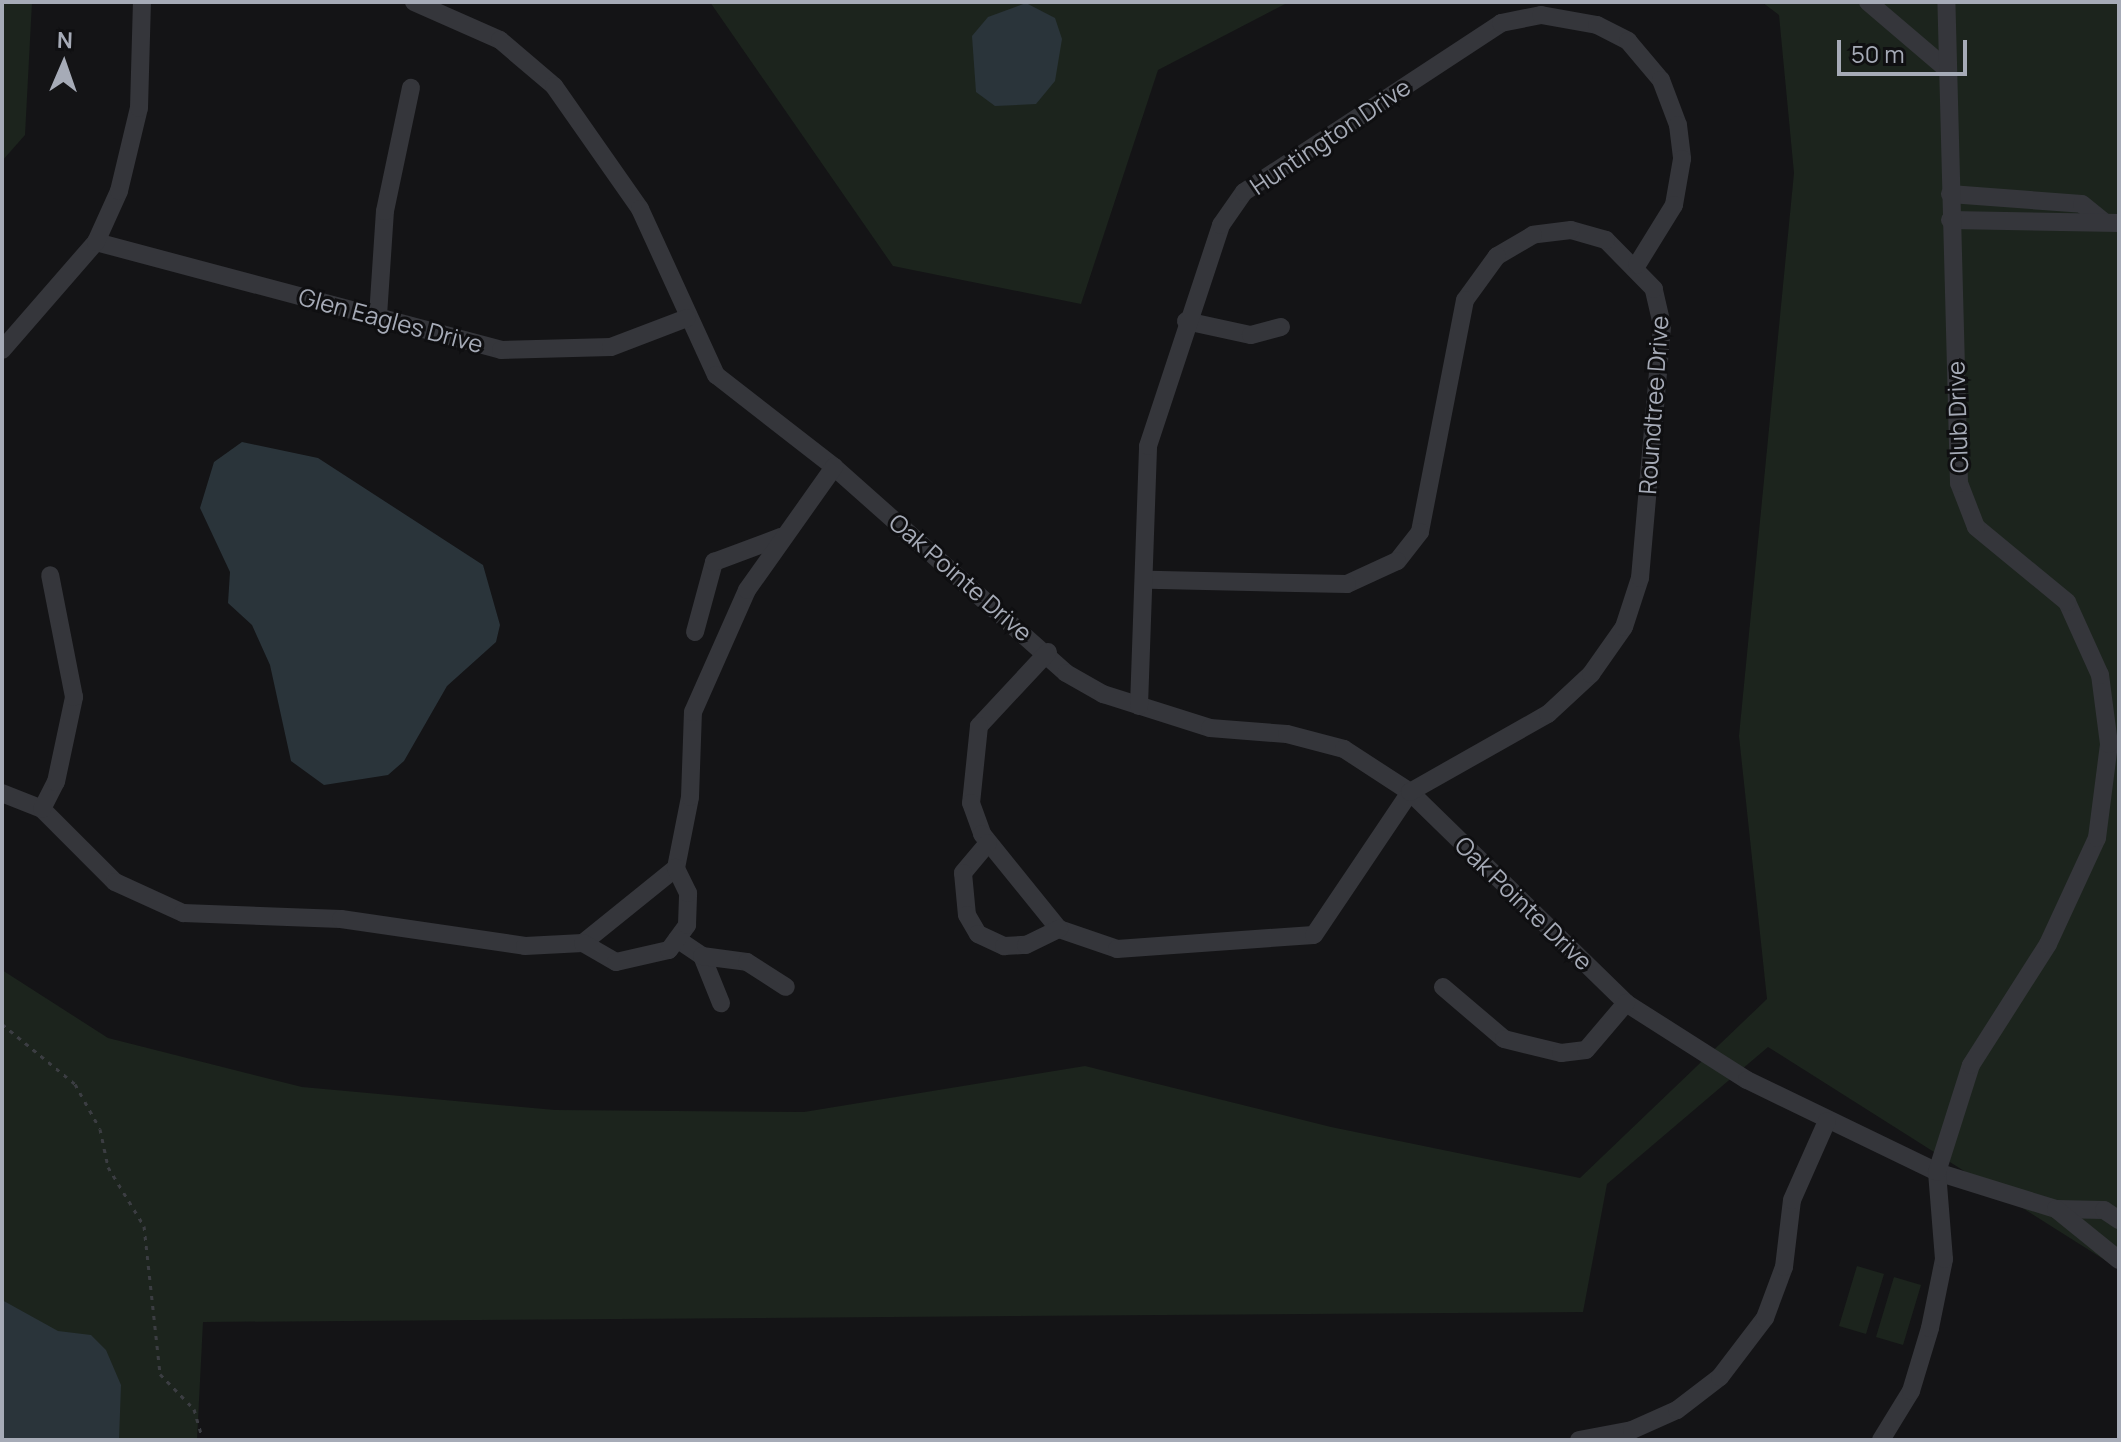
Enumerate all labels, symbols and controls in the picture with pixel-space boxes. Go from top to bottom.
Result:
north arrow [24,24,104,104]
scale bar [1841,24,1971,74]
text: N [56,25,73,55]
text: 50 m [1851,37,1905,70]
street label: Huntington Drive [1244,72,1416,200]
street label: Glen Eagles Drive [296,282,486,358]
street label: Roundtree Drive [1632,315,1674,495]
street label: Club Drive [1941,360,1973,474]
street label: Oak Pointe Drive [884,507,1038,647]
street label: Oak Pointe Drive [1449,830,1599,976]

